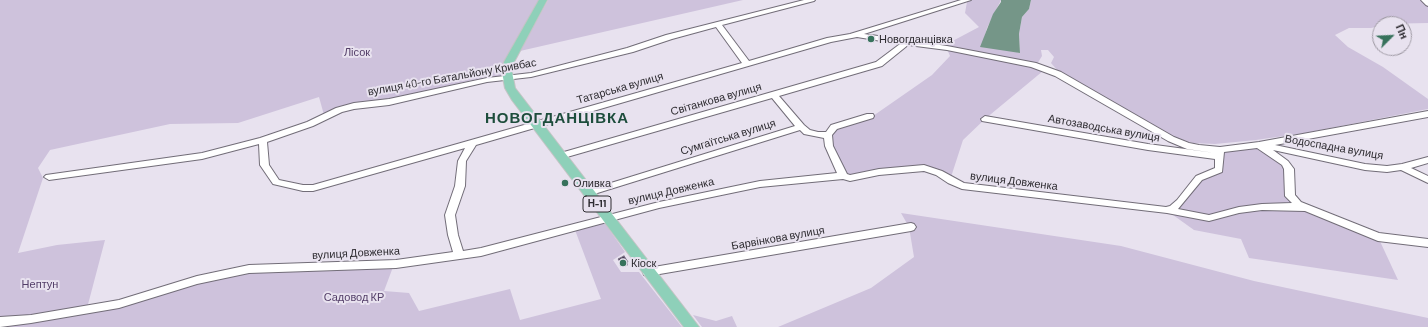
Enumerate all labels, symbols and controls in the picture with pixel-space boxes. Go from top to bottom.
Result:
north arrow [1372,16,1412,56]
text: Пн [1394,22,1411,41]
place label: Новогданцівка [879,32,953,46]
marker: Новогданцівка [866,34,876,44]
park label: Лісок [344,45,370,59]
street label: вулиця 40-го Батальйону Кривбас [367,56,537,98]
street label: Татарська вулиця [575,69,665,107]
street label: Світанкова вулиця [669,80,763,118]
district label: НОВОГДАНЦІВКА [485,109,629,127]
street label: Автозаводська вулиця [1047,112,1161,144]
street label: Сумгаїтська вулиця [679,116,777,158]
street label: Водоспадна вулиця [1284,132,1384,162]
street label: вулиця Довженка [970,169,1058,193]
street label: вулиця Довженка [627,175,715,207]
place label: Оливка [573,176,611,190]
marker: Оливка [560,178,570,188]
road number: Н-11 [583,196,611,212]
street label: Барвінкова вулиця [730,223,826,253]
street label: вулиця Довженка [312,244,400,262]
place label: Кіоск [631,256,656,270]
marker: Кіоск [618,258,628,268]
park label: Нептун [22,277,58,291]
park label: Садовод КР [324,290,384,304]

